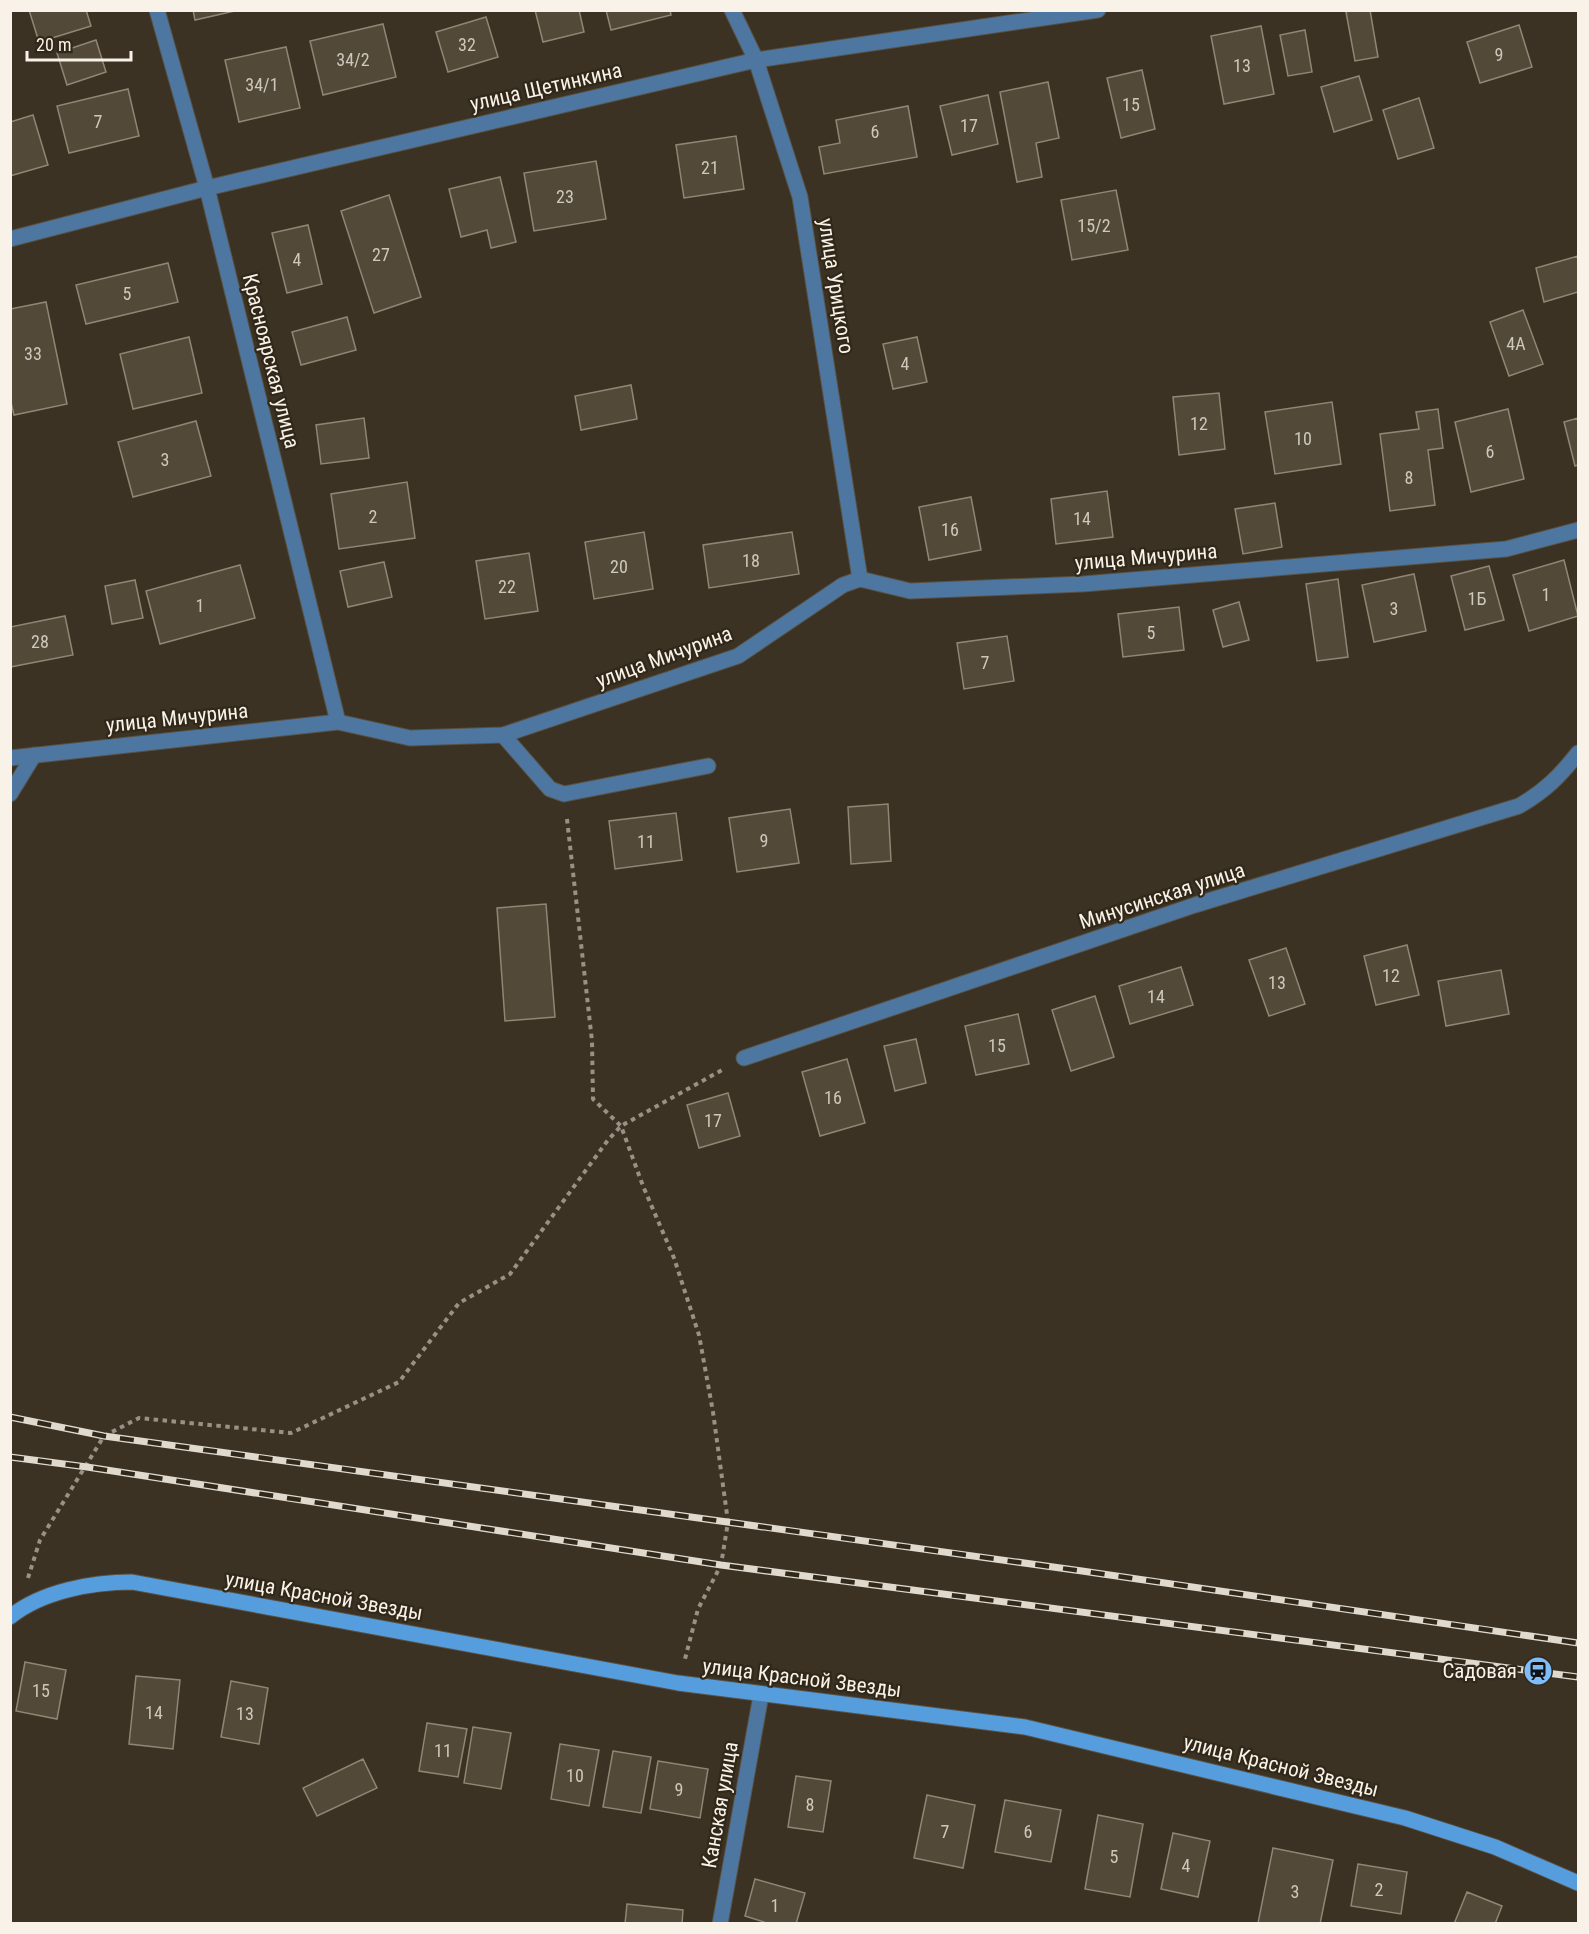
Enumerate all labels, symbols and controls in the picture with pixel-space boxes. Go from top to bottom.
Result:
scale bar [27,24,130,62]
text: 20 m [36,34,71,55]
house number: 32 [458,34,476,55]
house number: 9 [1495,44,1503,65]
house number: 34/2 [336,49,370,70]
house number: 13 [1233,55,1251,76]
street label: улица Щетинкина [468,58,624,116]
house number: 34/1 [245,74,279,95]
house number: 15 [1122,94,1140,115]
house number: 7 [94,111,103,132]
house number: 17 [960,115,978,136]
house number: 6 [871,121,879,142]
house number: 21 [701,157,719,178]
house number: 23 [556,186,574,207]
house number: 15/2 [1077,215,1111,236]
street label: улица Урицкого [813,217,859,355]
house number: 27 [372,244,390,265]
house number: 4 [293,249,302,270]
street label: Красноярская улица [238,271,304,451]
house number: 5 [123,283,132,304]
house number: 4А [1506,333,1526,354]
house number: 33 [24,343,42,364]
house number: 4 [901,353,910,374]
house number: 12 [1190,413,1208,434]
house number: 10 [1294,428,1312,449]
house number: 6 [1486,441,1494,462]
house number: 3 [161,449,169,470]
house number: 8 [1405,467,1413,488]
house number: 2 [369,506,378,527]
house number: 14 [1073,508,1091,529]
house number: 16 [941,519,959,540]
street label: улица Мичурина [1074,539,1218,575]
house number: 18 [742,550,760,571]
house number: 20 [610,556,628,577]
house number: 22 [498,576,516,597]
house number: 1 [1542,584,1550,605]
house number: 1Б [1468,588,1486,609]
house number: 1 [196,595,204,616]
house number: 3 [1390,598,1398,619]
street label: улица Мичурина [593,621,735,693]
house number: 5 [1147,622,1156,643]
house number: 28 [31,631,49,652]
house number: 7 [981,652,990,673]
street label: улица Мичурина [105,699,249,737]
house number: 9 [760,830,768,851]
house number: 11 [637,831,655,852]
street label: Минусинская улица [1076,858,1248,934]
house number: 12 [1382,965,1400,986]
house number: 13 [1268,972,1286,993]
house number: 14 [1147,986,1165,1007]
house number: 15 [988,1035,1006,1056]
house number: 16 [824,1087,842,1108]
house number: 17 [704,1110,722,1131]
street label: улица Красной Звезды [223,1567,425,1625]
street label: улица Красной Звезды [701,1654,903,1702]
station icon: Садовая [1522,1655,1554,1687]
place label: Садовая [1442,1659,1517,1683]
house number: 15 [32,1680,50,1701]
house number: 14 [145,1702,163,1723]
house number: 13 [236,1703,254,1724]
street label: улица Красной Звезды [1181,1730,1381,1802]
house number: 11 [434,1740,452,1761]
street label: Канская улица [697,1740,743,1870]
house number: 10 [566,1765,584,1786]
house number: 9 [675,1779,683,1800]
house number: 8 [806,1794,814,1815]
house number: 7 [941,1821,950,1842]
house number: 6 [1024,1821,1032,1842]
house number: 5 [1110,1846,1119,1867]
house number: 4 [1182,1855,1191,1876]
house number: 2 [1375,1879,1384,1900]
house number: 3 [1291,1881,1299,1902]
house number: 1 [771,1895,779,1916]

